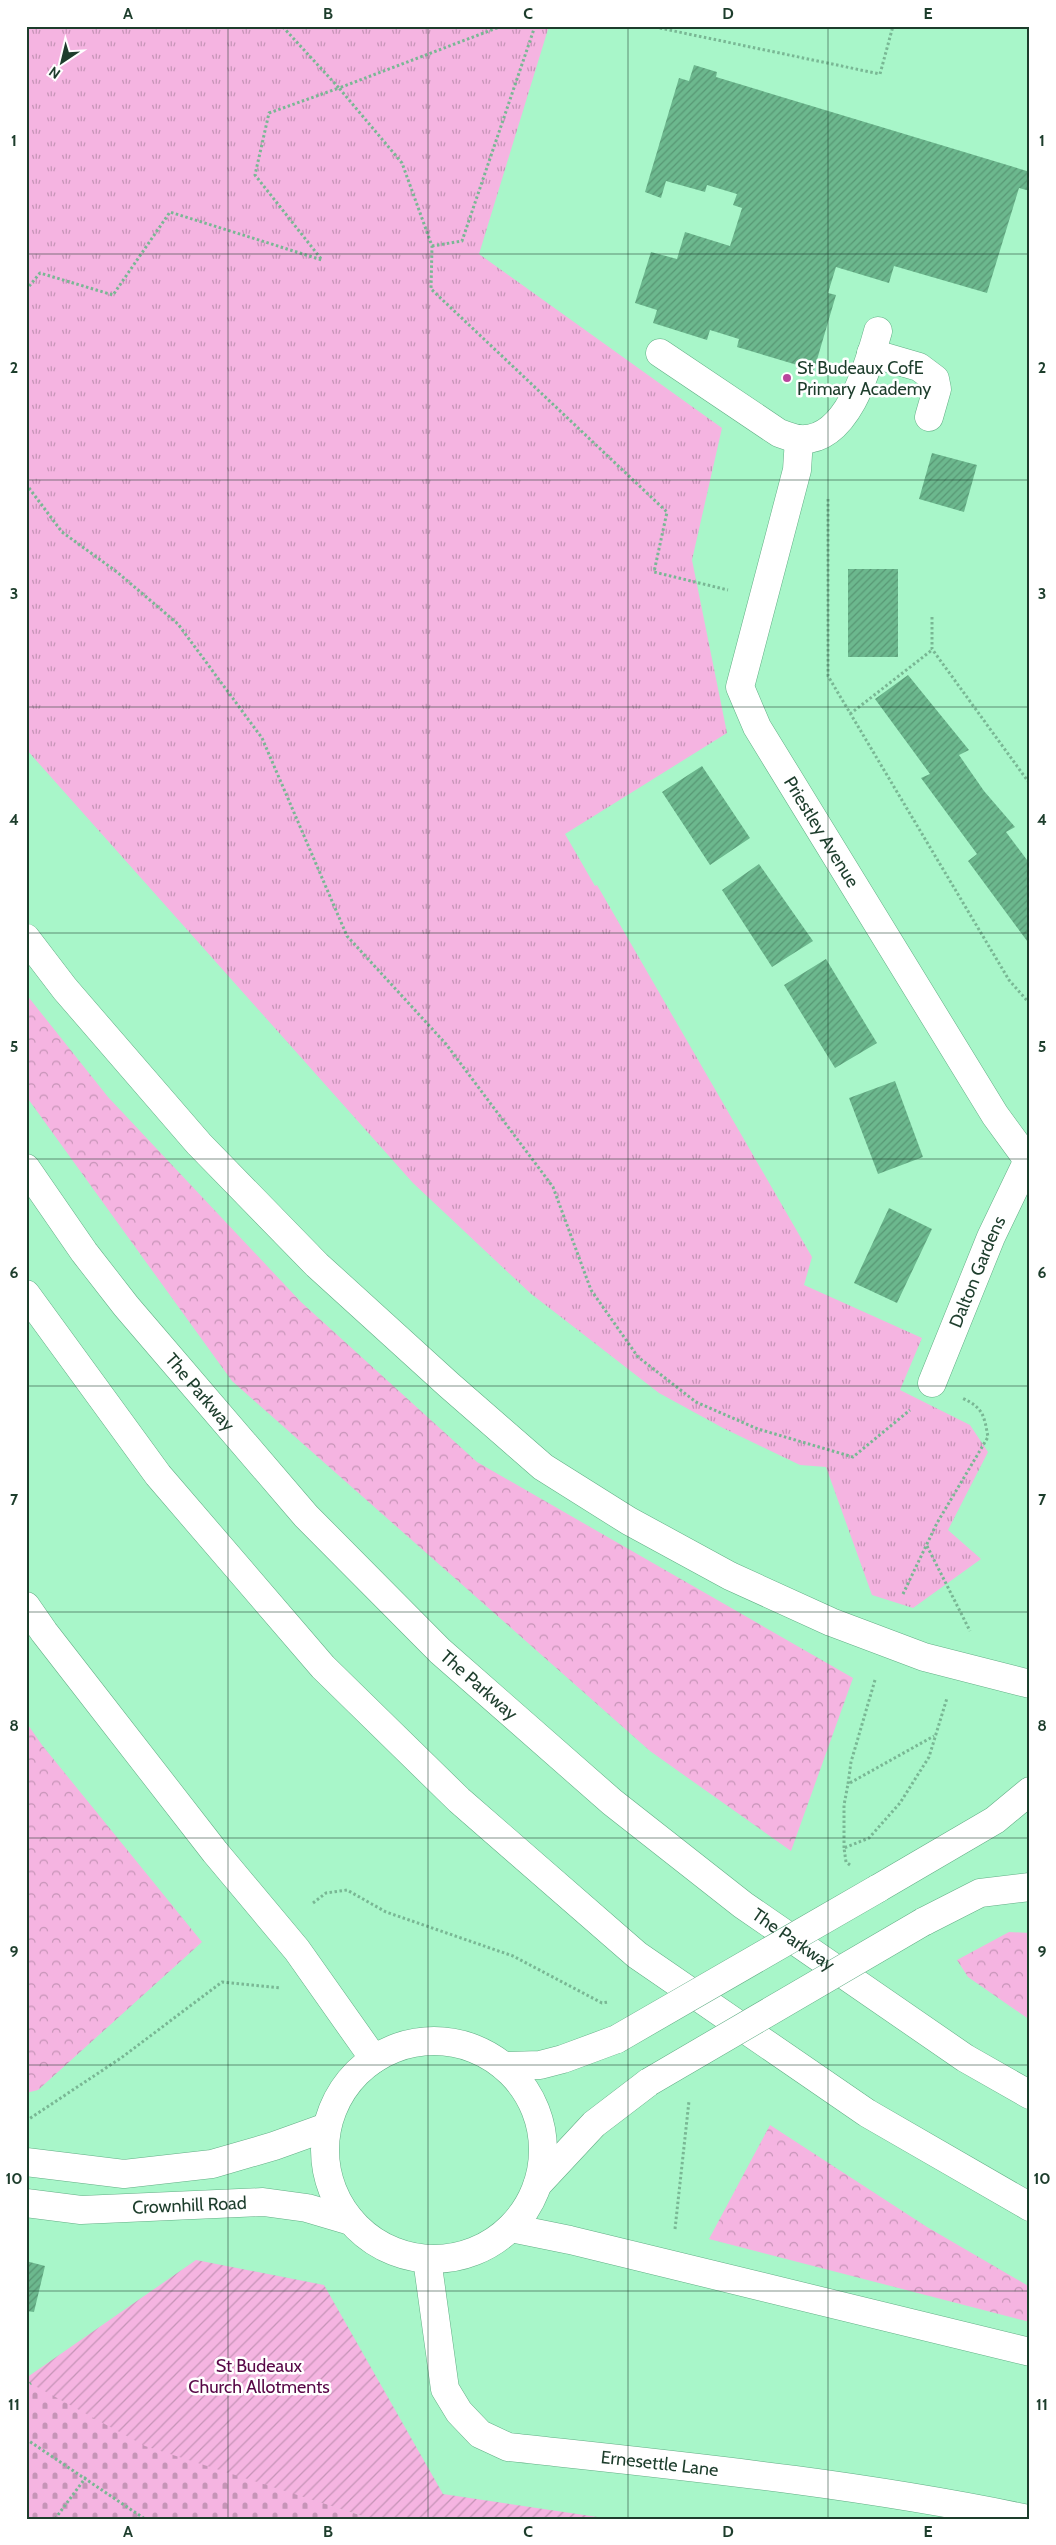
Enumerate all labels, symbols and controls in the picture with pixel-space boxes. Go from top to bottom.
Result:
text: A [123,4,133,23]
text: B [323,4,333,23]
text: C [523,4,533,23]
text: D [722,4,734,23]
text: E [923,4,933,23]
north arrow [38,38,88,88]
text: N [45,62,64,83]
text: 1 [11,131,17,150]
text: 1 [1039,131,1045,150]
place label: St Budeaux CofE Primary Academy [797,357,931,400]
text: 2 [10,358,18,377]
text: 2 [1038,358,1046,377]
marker: St Budeaux CofE Primary Academy [781,372,793,384]
text: 3 [10,584,18,603]
text: 3 [1038,584,1046,603]
street label: Priestley Avenue [779,772,864,891]
text: 4 [9,810,19,829]
text: 4 [1037,810,1047,829]
text: 5 [10,1037,18,1056]
text: 5 [1038,1037,1046,1056]
street label: Dalton Gardens [945,1212,1010,1331]
text: 6 [10,1263,19,1282]
text: 6 [1038,1263,1047,1282]
street label: The Parkway [160,1349,239,1436]
text: 7 [10,1490,19,1509]
text: 7 [1038,1490,1047,1509]
street label: The Parkway [436,1645,522,1725]
text: 8 [9,1716,19,1735]
text: 8 [1037,1716,1047,1735]
street label: The Parkway [748,1904,839,1976]
text: 9 [10,1942,19,1961]
text: 9 [1038,1942,1047,1961]
text: 10 [5,2169,23,2188]
text: 10 [1033,2169,1051,2188]
street label: Crownhill Road [132,2192,247,2219]
park label: St Budeaux Church Allotments [188,2355,330,2398]
text: 11 [8,2395,20,2414]
text: 11 [1036,2395,1048,2414]
street label: Ernesettle Lane [600,2446,720,2481]
text: A [123,2522,133,2541]
text: B [323,2522,333,2541]
text: C [523,2522,533,2541]
text: D [722,2522,734,2541]
text: E [923,2522,933,2541]

